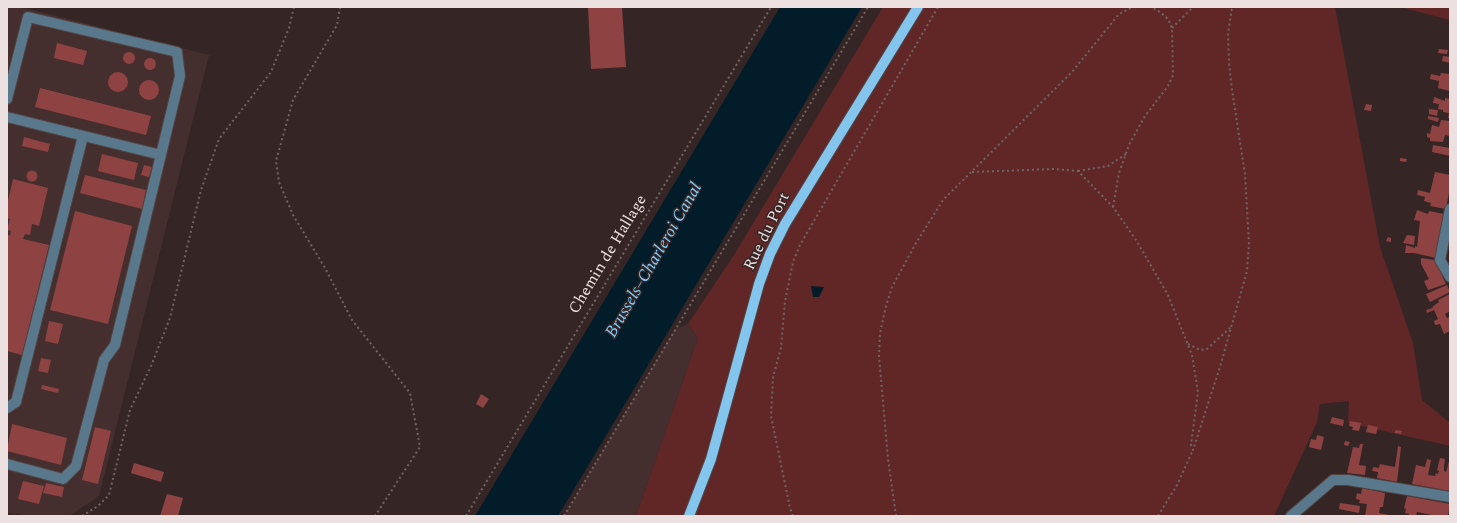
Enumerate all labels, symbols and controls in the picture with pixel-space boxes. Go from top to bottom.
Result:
water label: Brussels–Charleroi Canal [602,180,708,342]
street label: Rue du Port [741,190,795,274]
street label: Chemin de Hallage [566,192,652,318]

